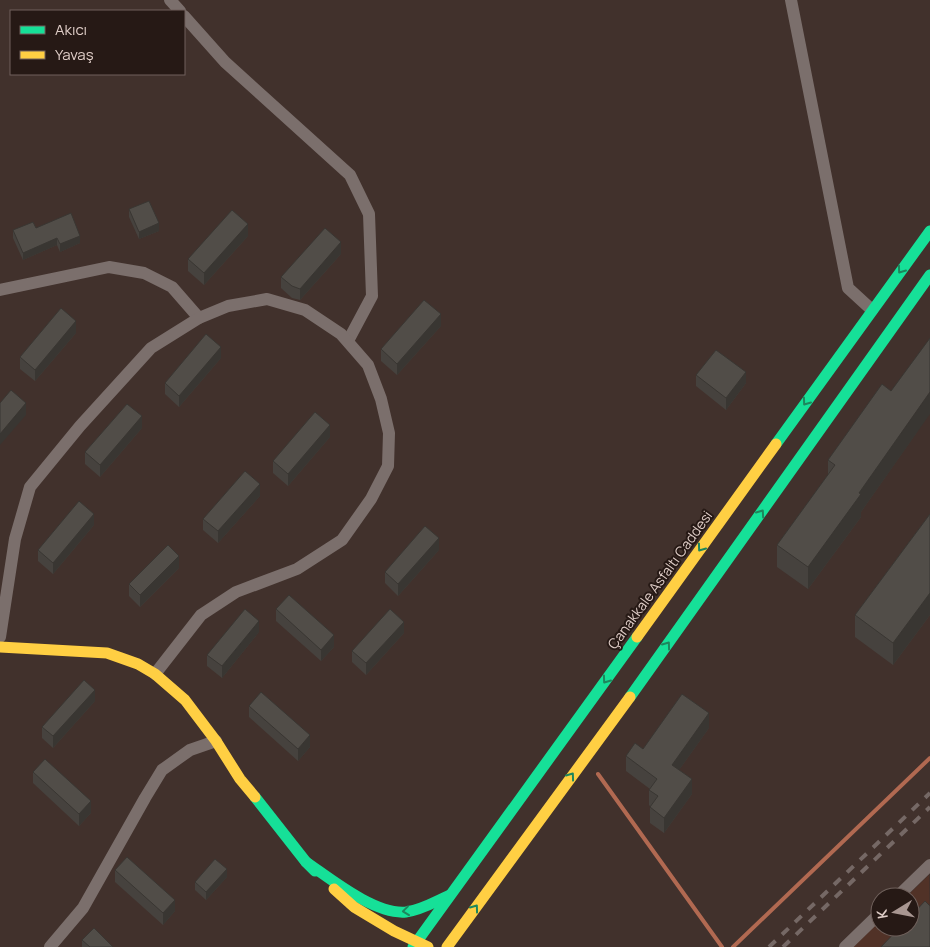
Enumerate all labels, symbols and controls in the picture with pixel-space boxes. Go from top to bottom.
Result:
legend [10,10,185,75]
text: Akıcı [55,19,87,40]
text: Yavaş [55,44,94,65]
one-way arrow [898,264,907,274]
one-way arrow [804,396,812,405]
street label: Çanakkale Asfaltı Caddesi [603,507,716,653]
one-way arrow [755,509,764,519]
one-way arrow [698,542,707,552]
one-way arrow [661,641,670,651]
one-way arrow [603,674,612,684]
one-way arrow [565,772,574,782]
north arrow [870,887,920,937]
one-way arrow [402,905,410,916]
one-way arrow [470,905,478,914]
text: K [871,907,892,920]

